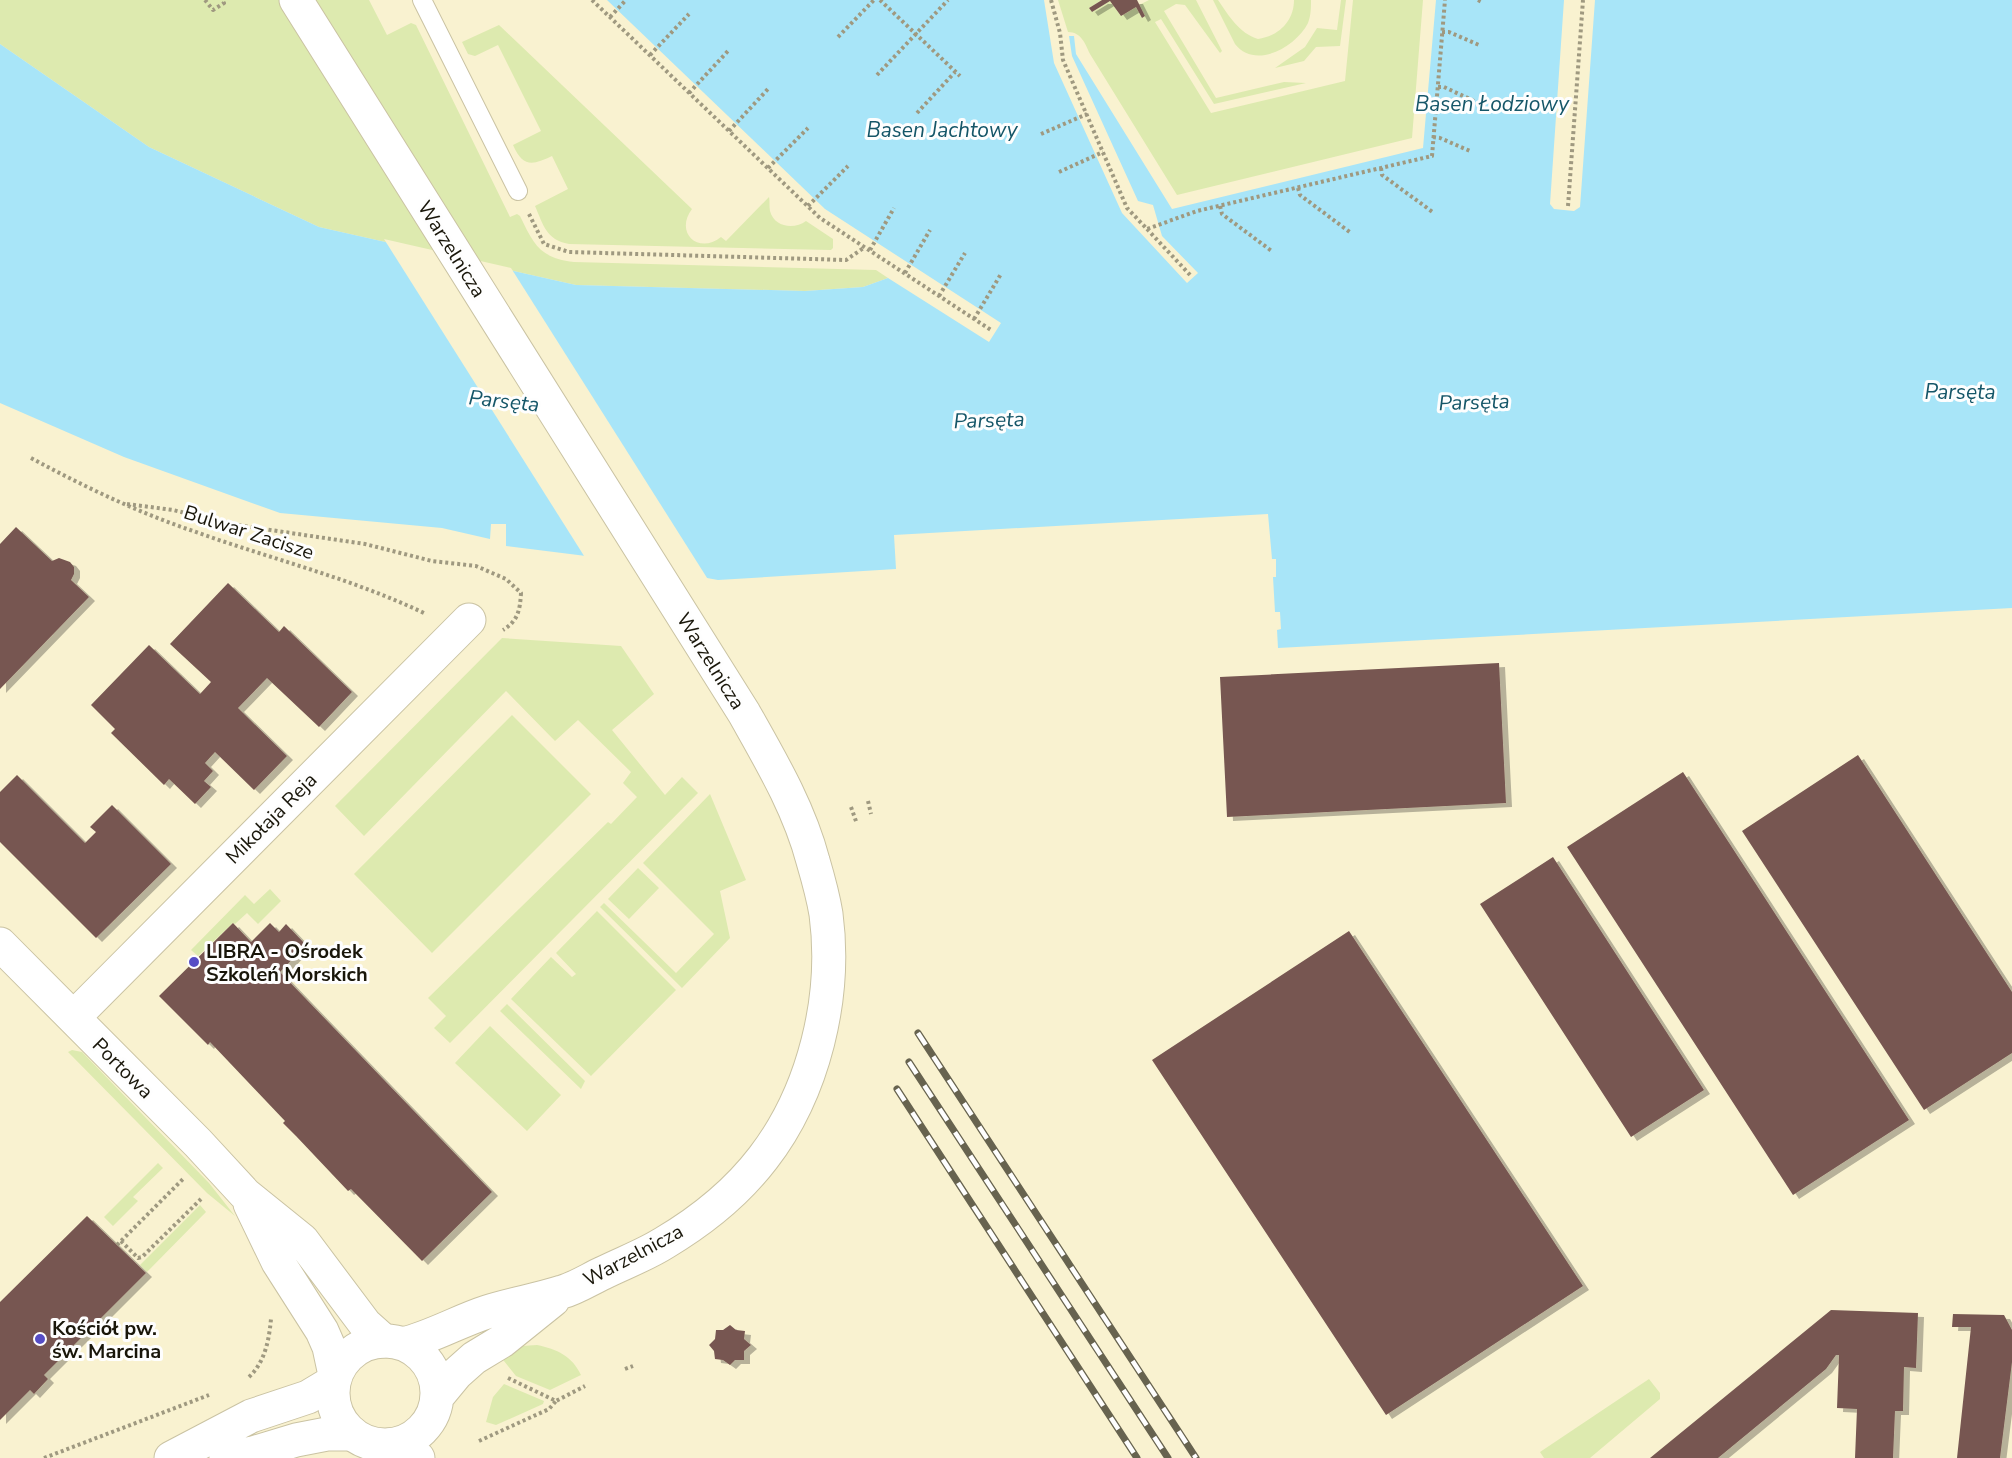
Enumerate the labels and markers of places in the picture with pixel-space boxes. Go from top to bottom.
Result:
place label: LIBRA - Ośrodek Szkoleń Morskich [206,938,368,988]
marker: LIBRA - Ośrodek Szkoleń Morskich [187,955,201,969]
place label: Kościół pw. św. Marcina [52,1315,161,1365]
marker: Kościół pw. św. Marcina [33,1332,47,1346]

